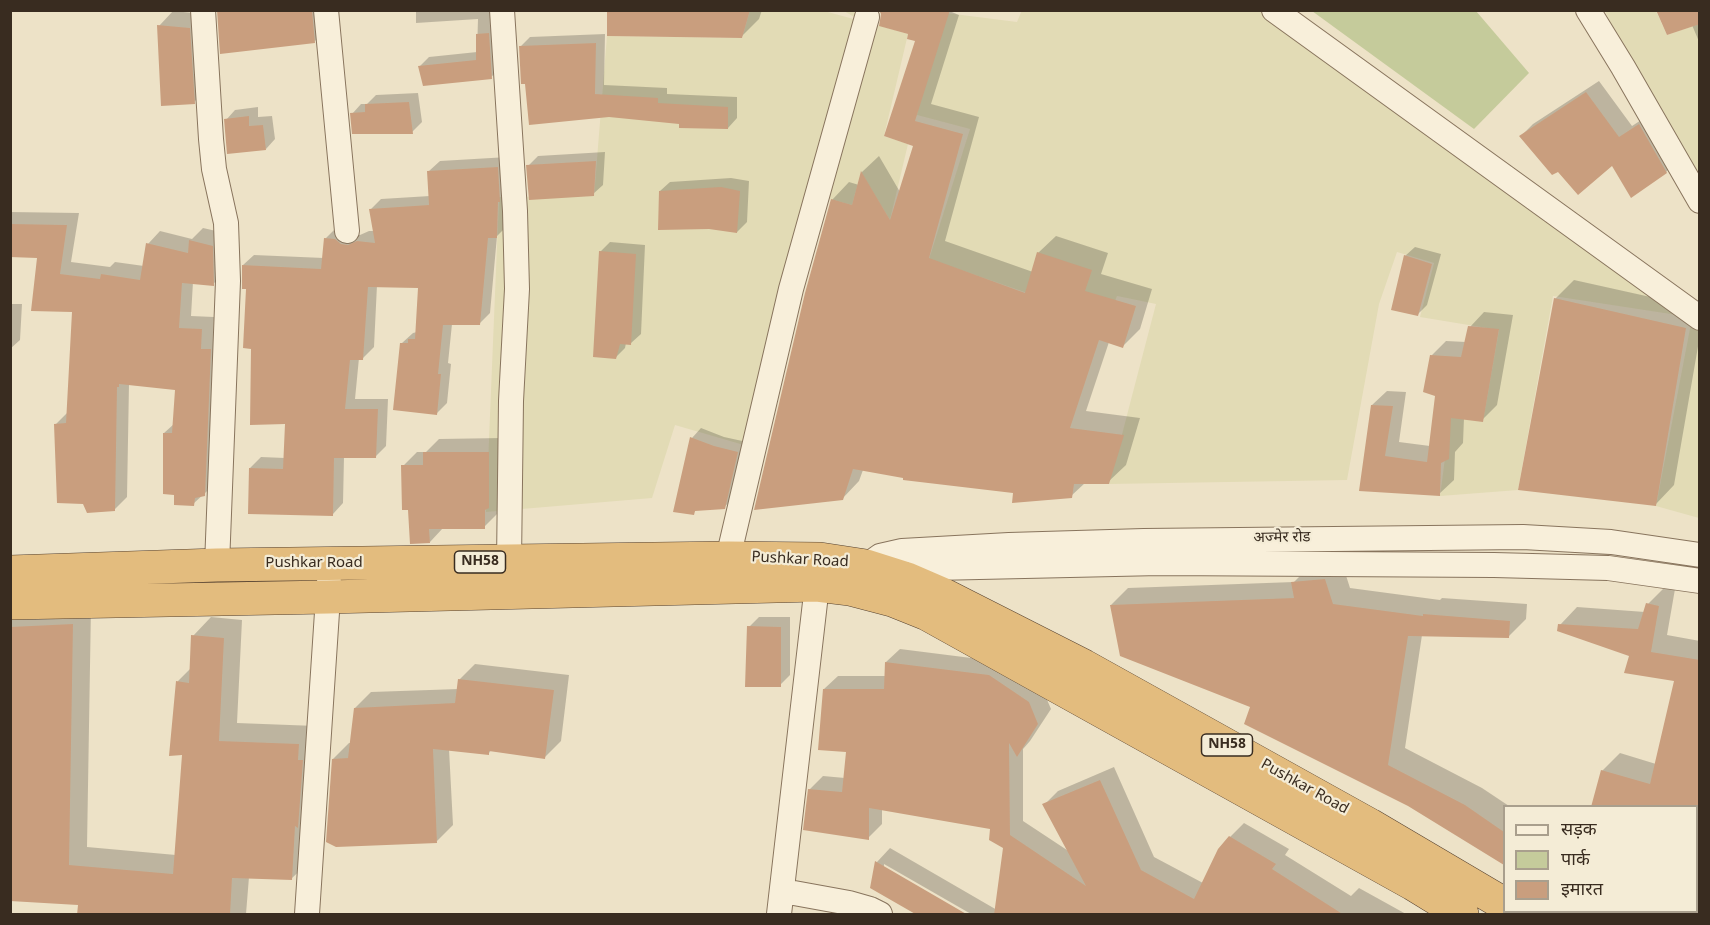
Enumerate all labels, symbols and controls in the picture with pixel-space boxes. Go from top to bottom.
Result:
street label: अज्मेर रोड [1253,530,1311,548]
street label: Pushkar Road [751,549,849,573]
road number: NH58 [454,551,506,573]
street label: Pushkar Road [265,555,363,573]
road number: NH58 [1202,734,1252,756]
street label: Pushkar Road [1257,757,1351,819]
legend [1503,805,1698,913]
text: सड़क [1561,819,1597,842]
text: पार्क [1561,849,1590,872]
text: इमारत [1561,879,1603,902]

